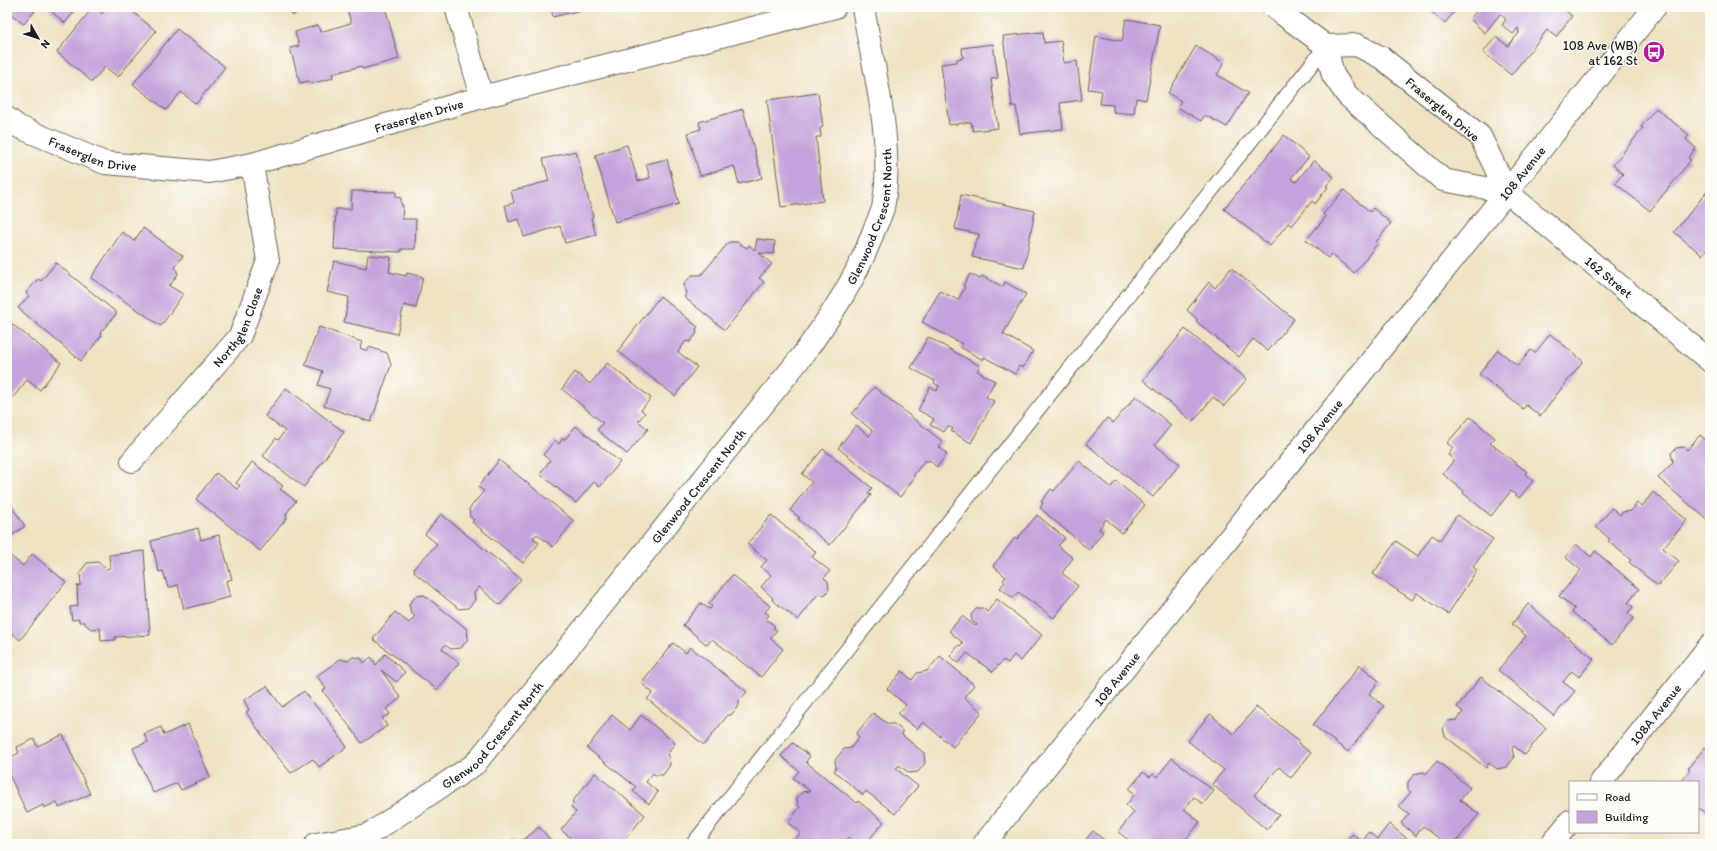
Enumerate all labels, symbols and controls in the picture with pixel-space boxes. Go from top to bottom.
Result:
north arrow [18,18,58,58]
text: N [38,37,53,51]
place label: 108 Ave (WB) at 162 St [1563,38,1638,68]
bus stop icon: 108 Ave (WB) at 162 St [1641,39,1667,65]
street label: Fraserglen Drive [1403,74,1483,145]
street label: Fraserglen Drive [373,96,465,136]
street label: Fraserglen Drive [46,133,137,174]
street label: 108 Avenue [1496,143,1548,203]
street label: Glenwood Crescent North [843,148,894,288]
street label: 162 Street [1582,253,1635,301]
street label: Northglen Close [210,285,266,370]
street label: 108 Avenue [1294,396,1346,456]
street label: Glenwood Crescent North [648,425,749,546]
street label: 108 Avenue [1091,649,1143,709]
street label: Glenwood Crescent North [439,678,546,792]
street label: 108A Avenue [1627,681,1684,748]
legend [1569,781,1699,833]
text: Road [1605,790,1631,804]
text: Building [1605,810,1649,824]

